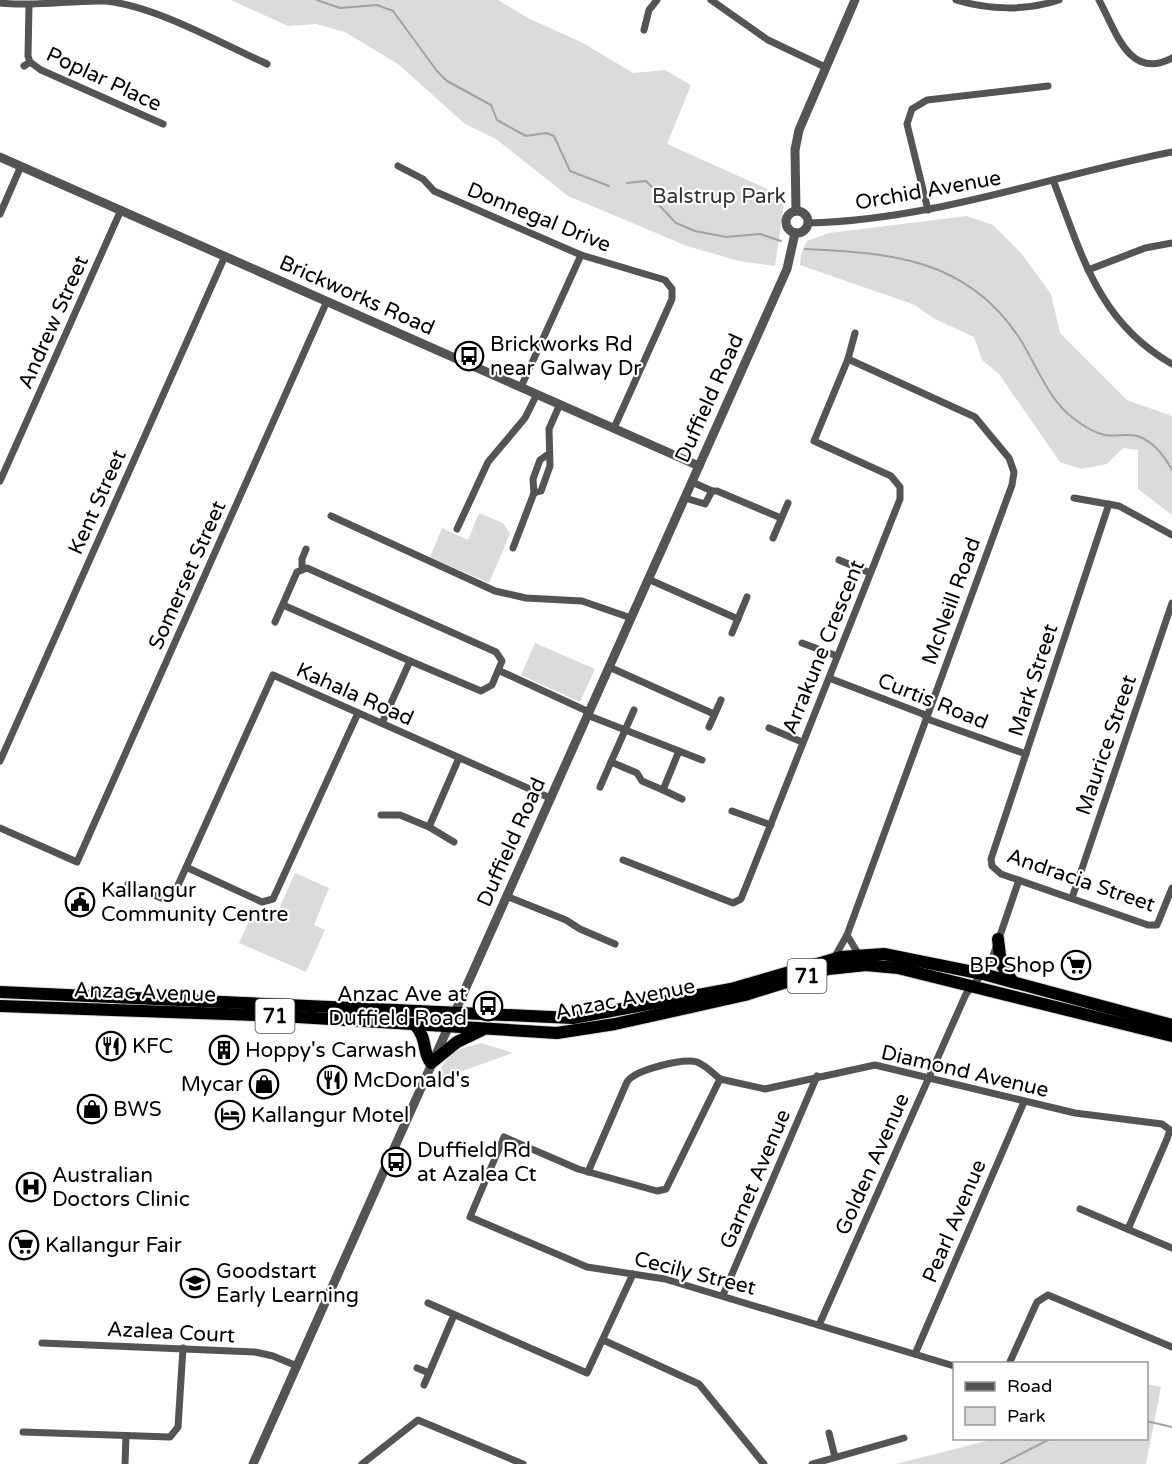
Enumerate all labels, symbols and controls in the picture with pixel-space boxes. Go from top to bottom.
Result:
street label: Poplar Place [42,42,166,117]
street label: Orchid Avenue [853,165,1003,216]
street label: Donnegal Drive [463,177,615,258]
park label: Balstrup Park [652,184,786,209]
street label: Brickworks Road [275,250,438,341]
street label: Andrew Street [13,252,94,393]
street label: Duffield Road [670,330,749,467]
place label: Brickworks Rd near Galway Dr [490,332,641,381]
bus stop icon: Brickworks Rd near Galway Dr [453,340,485,372]
street label: Kent Street [63,446,132,558]
street label: Somerset Street [143,497,231,654]
street label: McNeill Road [917,534,986,668]
street label: Arrakune Crescent [777,557,870,738]
street label: Mark Street [1004,621,1063,740]
street label: Kahala Road [292,657,417,731]
street label: Curtis Road [874,668,992,735]
street label: Maurice Street [1071,672,1142,819]
street label: Duffield Road [472,774,551,911]
street label: Andracia Street [1003,843,1158,918]
place label: Kallangur Community Centre [101,878,288,927]
public building icon: Kallangur Community Centre [64,886,96,918]
supermarket icon: BP Shop [1060,949,1092,981]
place label: BP Shop [969,953,1055,978]
road number: 71 [788,959,826,993]
street label: Anzac Avenue [553,974,697,1025]
street label: Anzac Avenue [73,978,217,1007]
place label: Anzac Ave at Duffield Road [328,982,467,1031]
bus stop icon: Anzac Ave at Duffield Road [472,990,504,1022]
road number: 71 [256,999,294,1033]
restaurant icon: KFC [95,1030,127,1062]
place label: KFC [132,1034,173,1059]
building icon: Hoppy's Carwash [208,1034,240,1066]
place label: Hoppy's Carwash [245,1038,417,1063]
street label: Diamond Avenue [879,1040,1051,1103]
restaurant icon: McDonald's [316,1064,348,1096]
shop icon: Mycar [248,1068,280,1100]
place label: McDonald's [353,1068,470,1093]
place label: Mycar [181,1072,243,1097]
street label: Golden Avenue [830,1089,915,1239]
shop icon: BWS [76,1093,108,1125]
place label: BWS [113,1097,162,1122]
hotel icon: Kallangur Motel [214,1099,246,1131]
place label: Kallangur Motel [251,1103,409,1128]
street label: Garnet Avenue [715,1106,796,1253]
place label: Duffield Rd at Azalea Ct [417,1138,537,1187]
bus stop icon: Duffield Rd at Azalea Ct [380,1146,412,1178]
street label: Pearl Avenue [917,1156,992,1287]
place label: Australian Doctors Clinic [52,1163,190,1212]
hospital icon: Australian Doctors Clinic [15,1171,47,1203]
supermarket icon: Kallangur Fair [8,1229,40,1261]
place label: Kallangur Fair [45,1233,182,1258]
street label: Cecily Street [631,1246,758,1301]
place label: Goodstart Early Learning [216,1259,359,1308]
school or university icon: Goodstart Early Learning [179,1267,211,1299]
street label: Azalea Court [106,1317,236,1348]
legend [953,1362,1148,1440]
text: Road [1007,1375,1052,1397]
text: Park [1007,1405,1046,1427]

